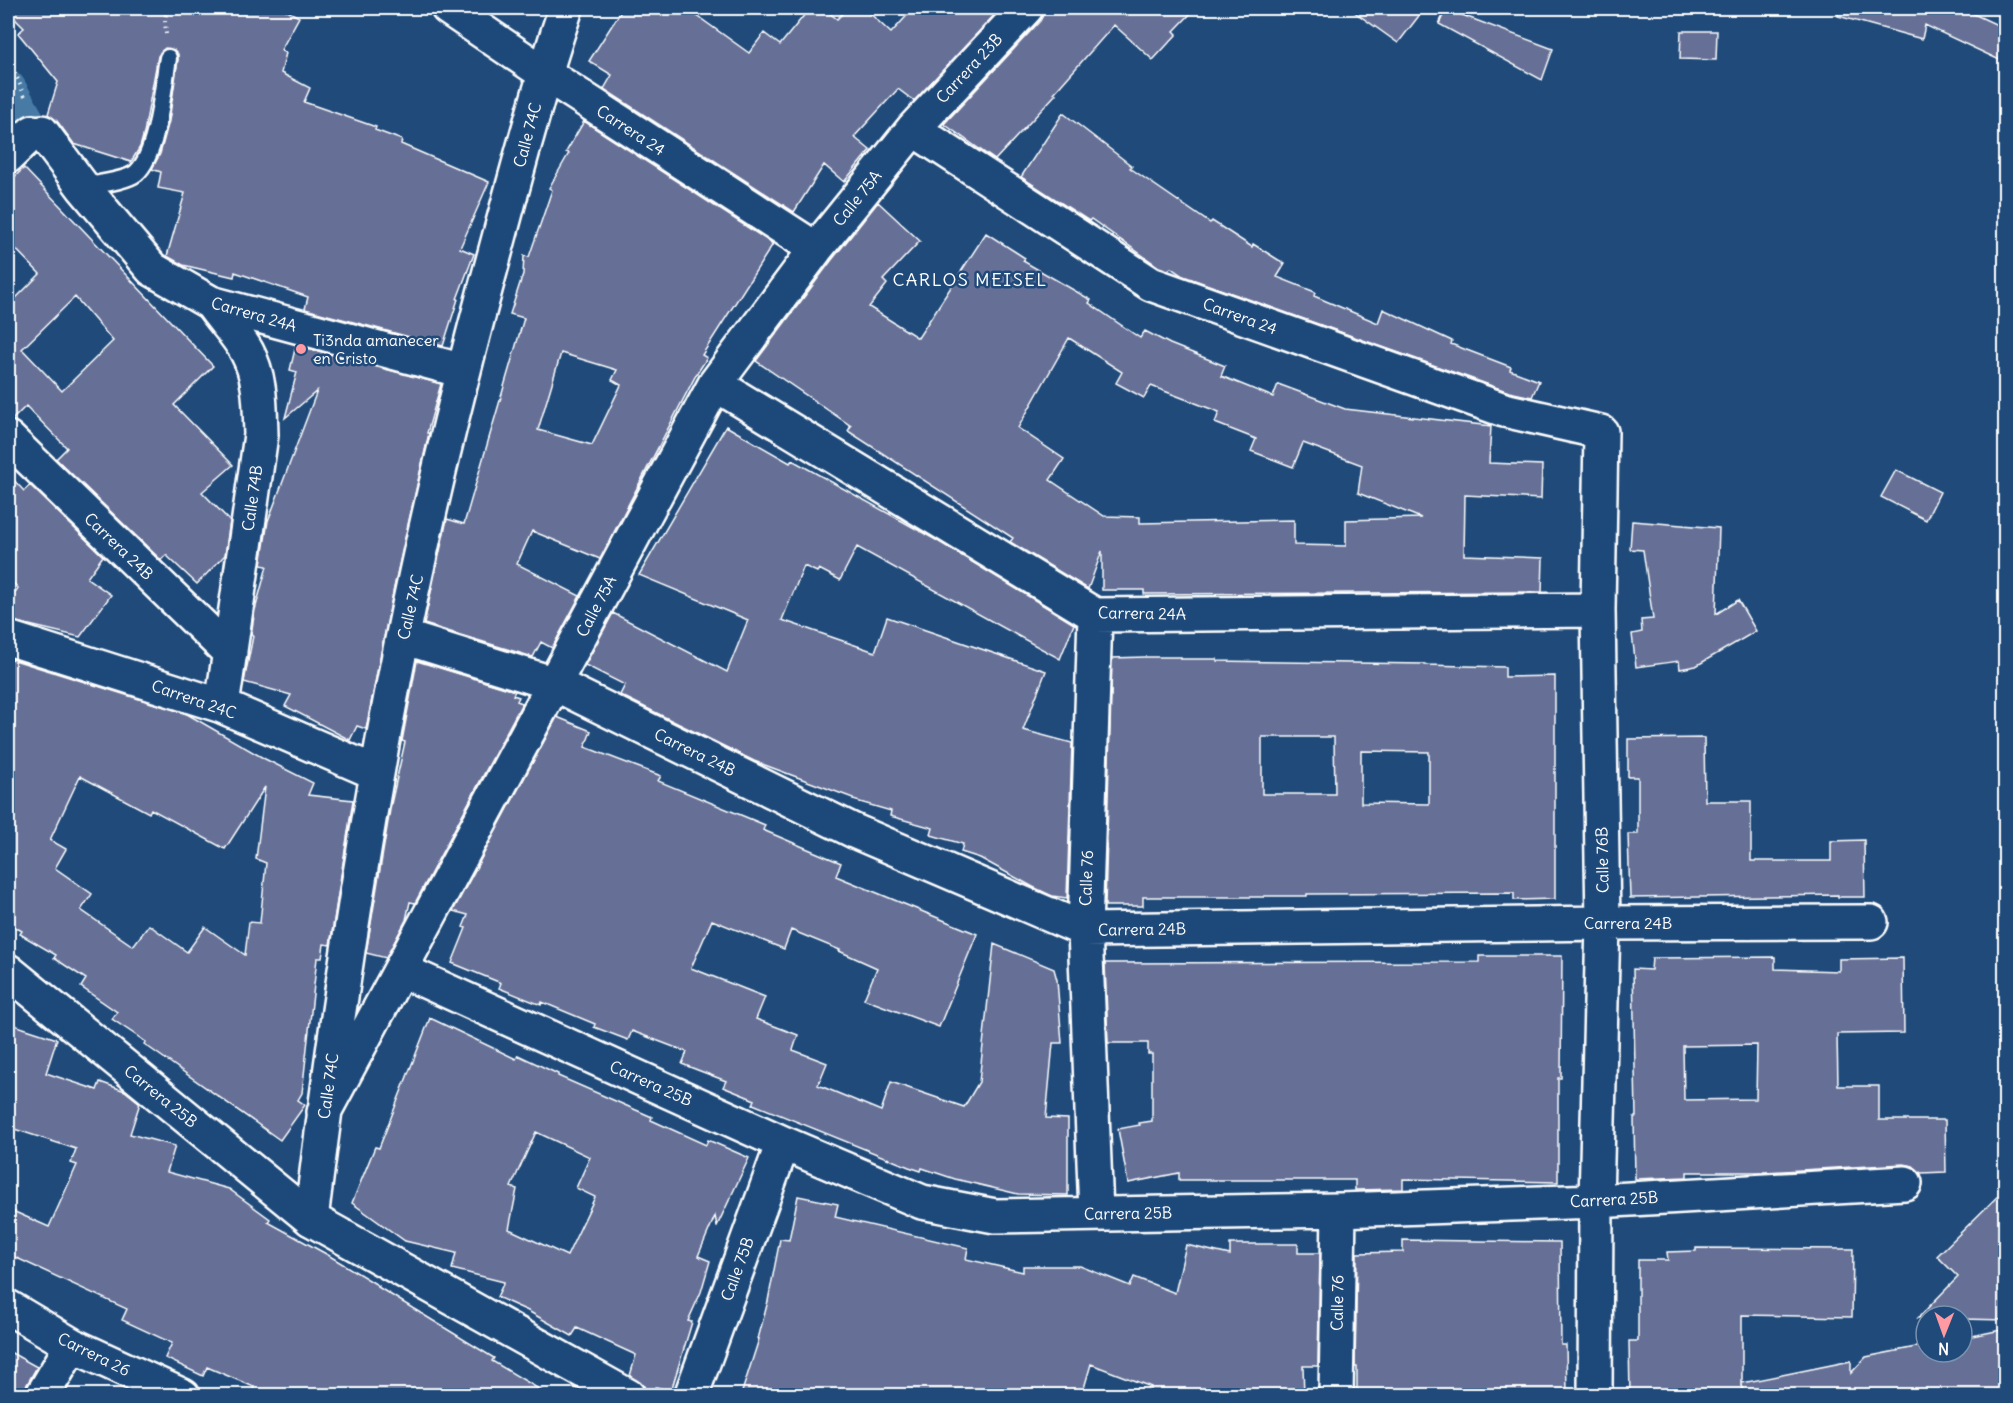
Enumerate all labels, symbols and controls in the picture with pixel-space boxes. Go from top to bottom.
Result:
street label: Carrera 23B [932,29,1006,107]
street label: Calle 74C [509,100,545,170]
street label: Carrera 24 [593,100,669,160]
street label: Calle 75A [828,166,886,230]
district label: CARLOS MEISEL [892,268,1048,291]
street label: Carrera 24A [209,292,299,336]
street label: Carrera 24 [1200,293,1280,339]
place label: Ti3nda amanecer en Cristo [313,330,439,368]
marker: Ti3nda amanecer en Cristo [294,342,308,356]
street label: Calle 74B [237,464,267,532]
street label: Carrera 24B [80,508,158,584]
street label: Calle 74C [393,572,427,642]
street label: Calle 75A [572,572,620,640]
street label: Carrera 24A [1098,602,1186,624]
street label: Carrera 24C [149,675,239,723]
street label: Carrera 24B [651,724,739,780]
street label: Calle 76B [1591,827,1613,893]
street label: Calle 76 [1075,850,1097,906]
street label: Carrera 24B [1584,913,1672,933]
street label: Carrera 24B [1098,918,1186,940]
street label: Calle 74C [313,1052,343,1120]
street label: Carrera 25B [607,1056,695,1110]
street label: Carrera 25B [120,1060,202,1132]
street label: Carrera 25B [1569,1187,1659,1211]
street label: Carrera 25B [1084,1202,1172,1224]
street label: Calle 75B [716,1234,758,1304]
street label: Calle 76 [1327,1275,1347,1331]
north arrow [1914,1304,1974,1364]
street label: Carrera 26 [55,1328,133,1380]
text: N [1938,1339,1949,1359]

